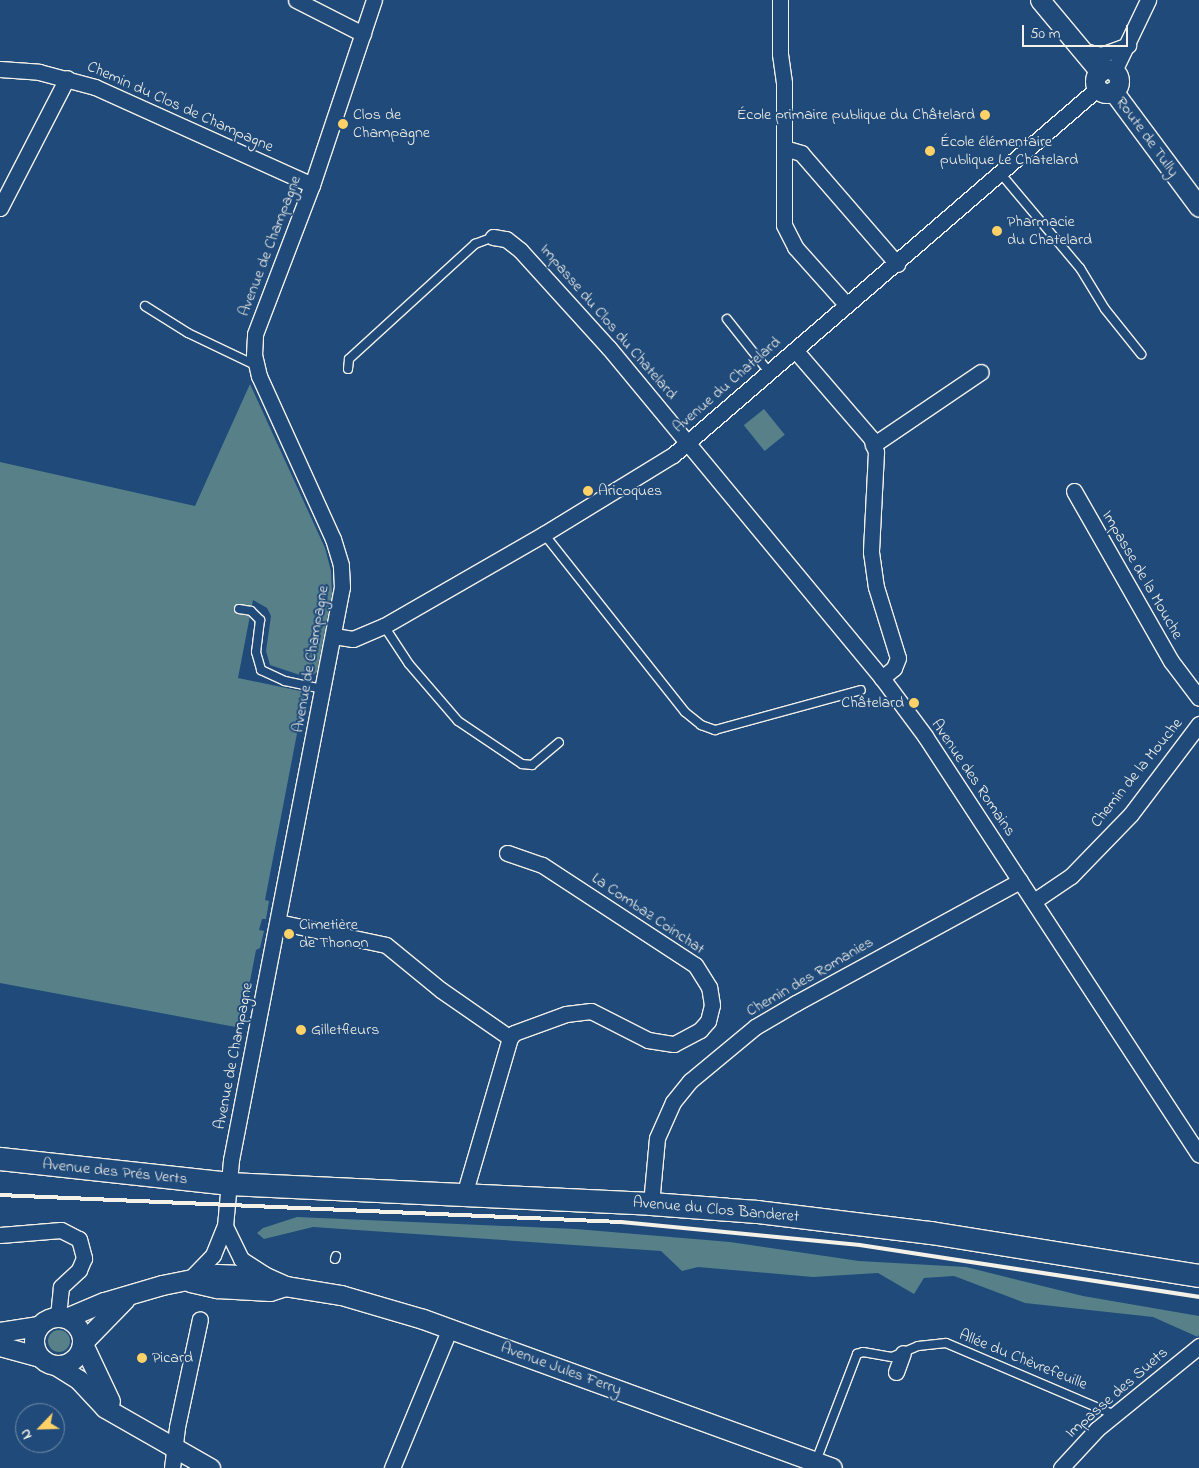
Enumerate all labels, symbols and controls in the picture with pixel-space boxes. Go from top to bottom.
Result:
scale bar [1024,15,1130,47]
text: 50 m [1030,23,1060,45]
street label: Chemin du Clos de Champagne [84,57,276,157]
street label: Route de Tully [1111,93,1183,181]
place label: Clos de Champagne [353,105,430,143]
place label: École primaire publique du Châtelard [737,105,975,125]
marker: École primaire publique du Châtelard [979,109,991,121]
marker: Clos de Champagne [337,118,349,130]
place label: École élémentaire publique Le Chatelard [940,132,1078,170]
marker: École élémentaire publique Le Chatelard [924,145,936,157]
street label: Avenue de Champagne [234,173,306,319]
place label: Pharmacie du Chatelard [1007,212,1092,250]
marker: Pharmacie du Chatelard [991,225,1003,237]
street label: Impasse du Clos du Chatelard [535,240,681,404]
street label: Avenue du Chatelard [669,333,785,437]
place label: Aricoques [598,481,662,501]
marker: Aricoques [582,485,594,497]
street label: Impasse de la Mouche [1097,507,1187,643]
street label: Avenue de Champagne [289,584,333,734]
place label: Châtelard [841,693,904,713]
marker: Châtelard [908,697,920,709]
street label: Chemin de la Mouche [1087,714,1187,832]
street label: Avenue des Romains [927,716,1019,840]
street label: La Combaz Coinchat [588,869,708,959]
place label: Cimetière de Thonon [299,915,368,953]
marker: Cimetière de Thonon [283,928,295,940]
street label: Chemin des Romanies [743,933,877,1021]
street label: Avenue de Champagne [210,981,258,1131]
place label: Gilletfleurs [311,1020,379,1040]
marker: Gilletfleurs [295,1024,307,1036]
street label: Avenue des Prés Verts [41,1155,189,1189]
street label: Avenue du Clos Banderet [632,1193,800,1227]
street label: Allée du Chèvrefeuille [956,1326,1090,1394]
street label: Avenue Jules Ferry [498,1338,624,1400]
street label: Impasse des Suets [1062,1343,1172,1443]
place label: Picard [152,1348,193,1368]
marker: Picard [136,1352,148,1364]
north arrow [15,1403,65,1453]
text: N [15,1425,38,1442]

